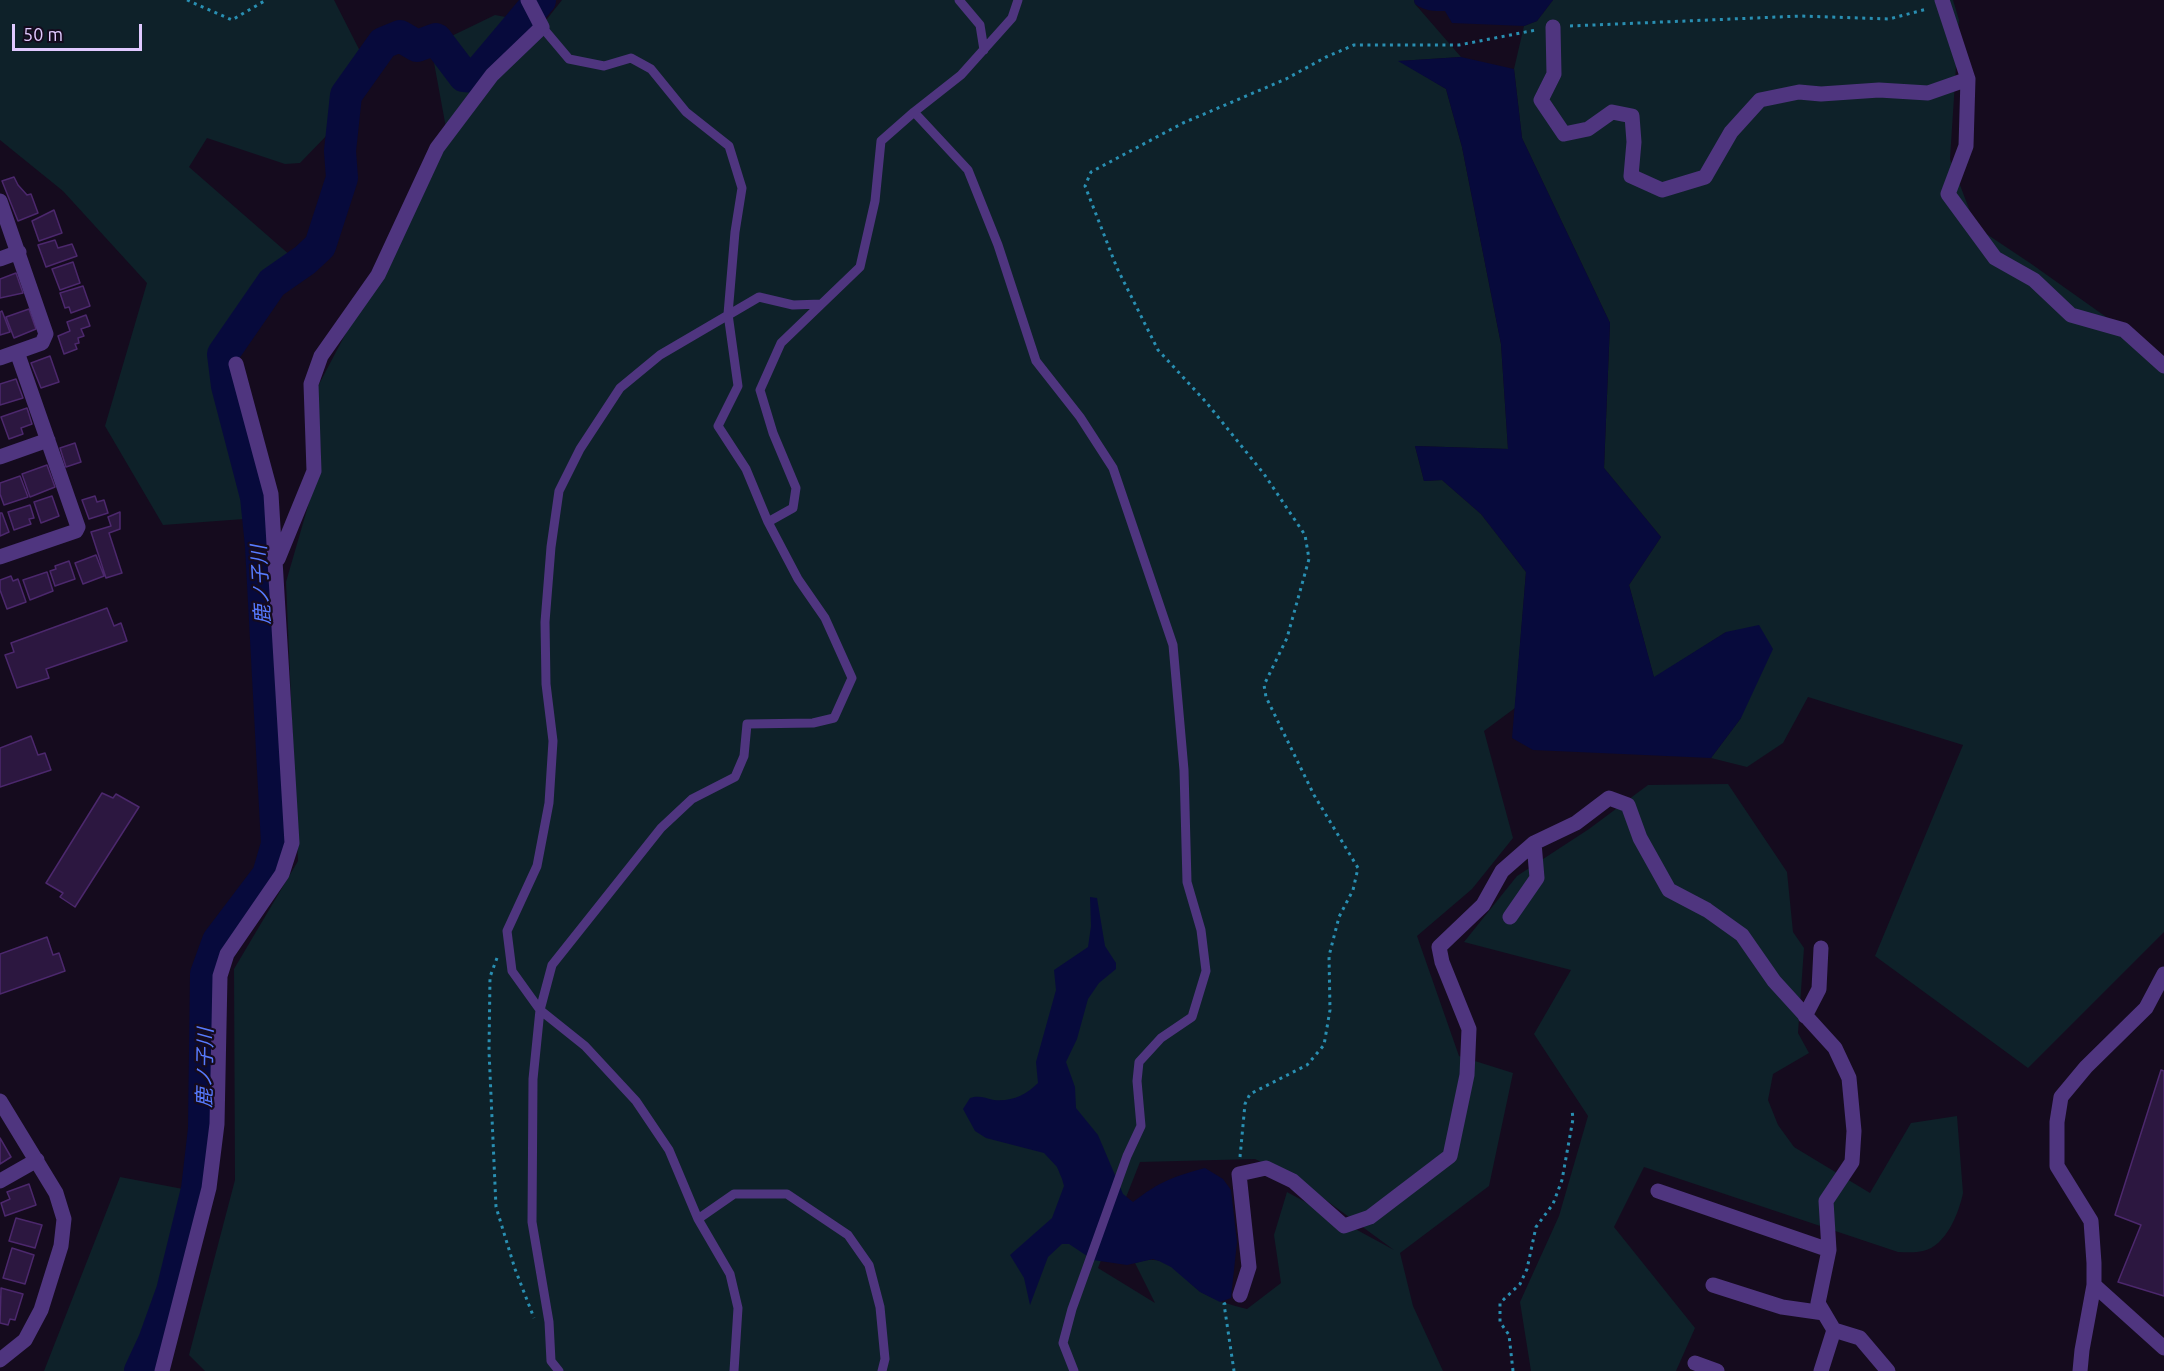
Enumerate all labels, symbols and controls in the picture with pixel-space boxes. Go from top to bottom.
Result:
scale bar [15,12,146,50]
text: 50 m [23,24,63,44]
water label: 鹿ノ子川 [247,544,275,626]
water label: 鹿ノ子川 [192,1028,218,1108]

